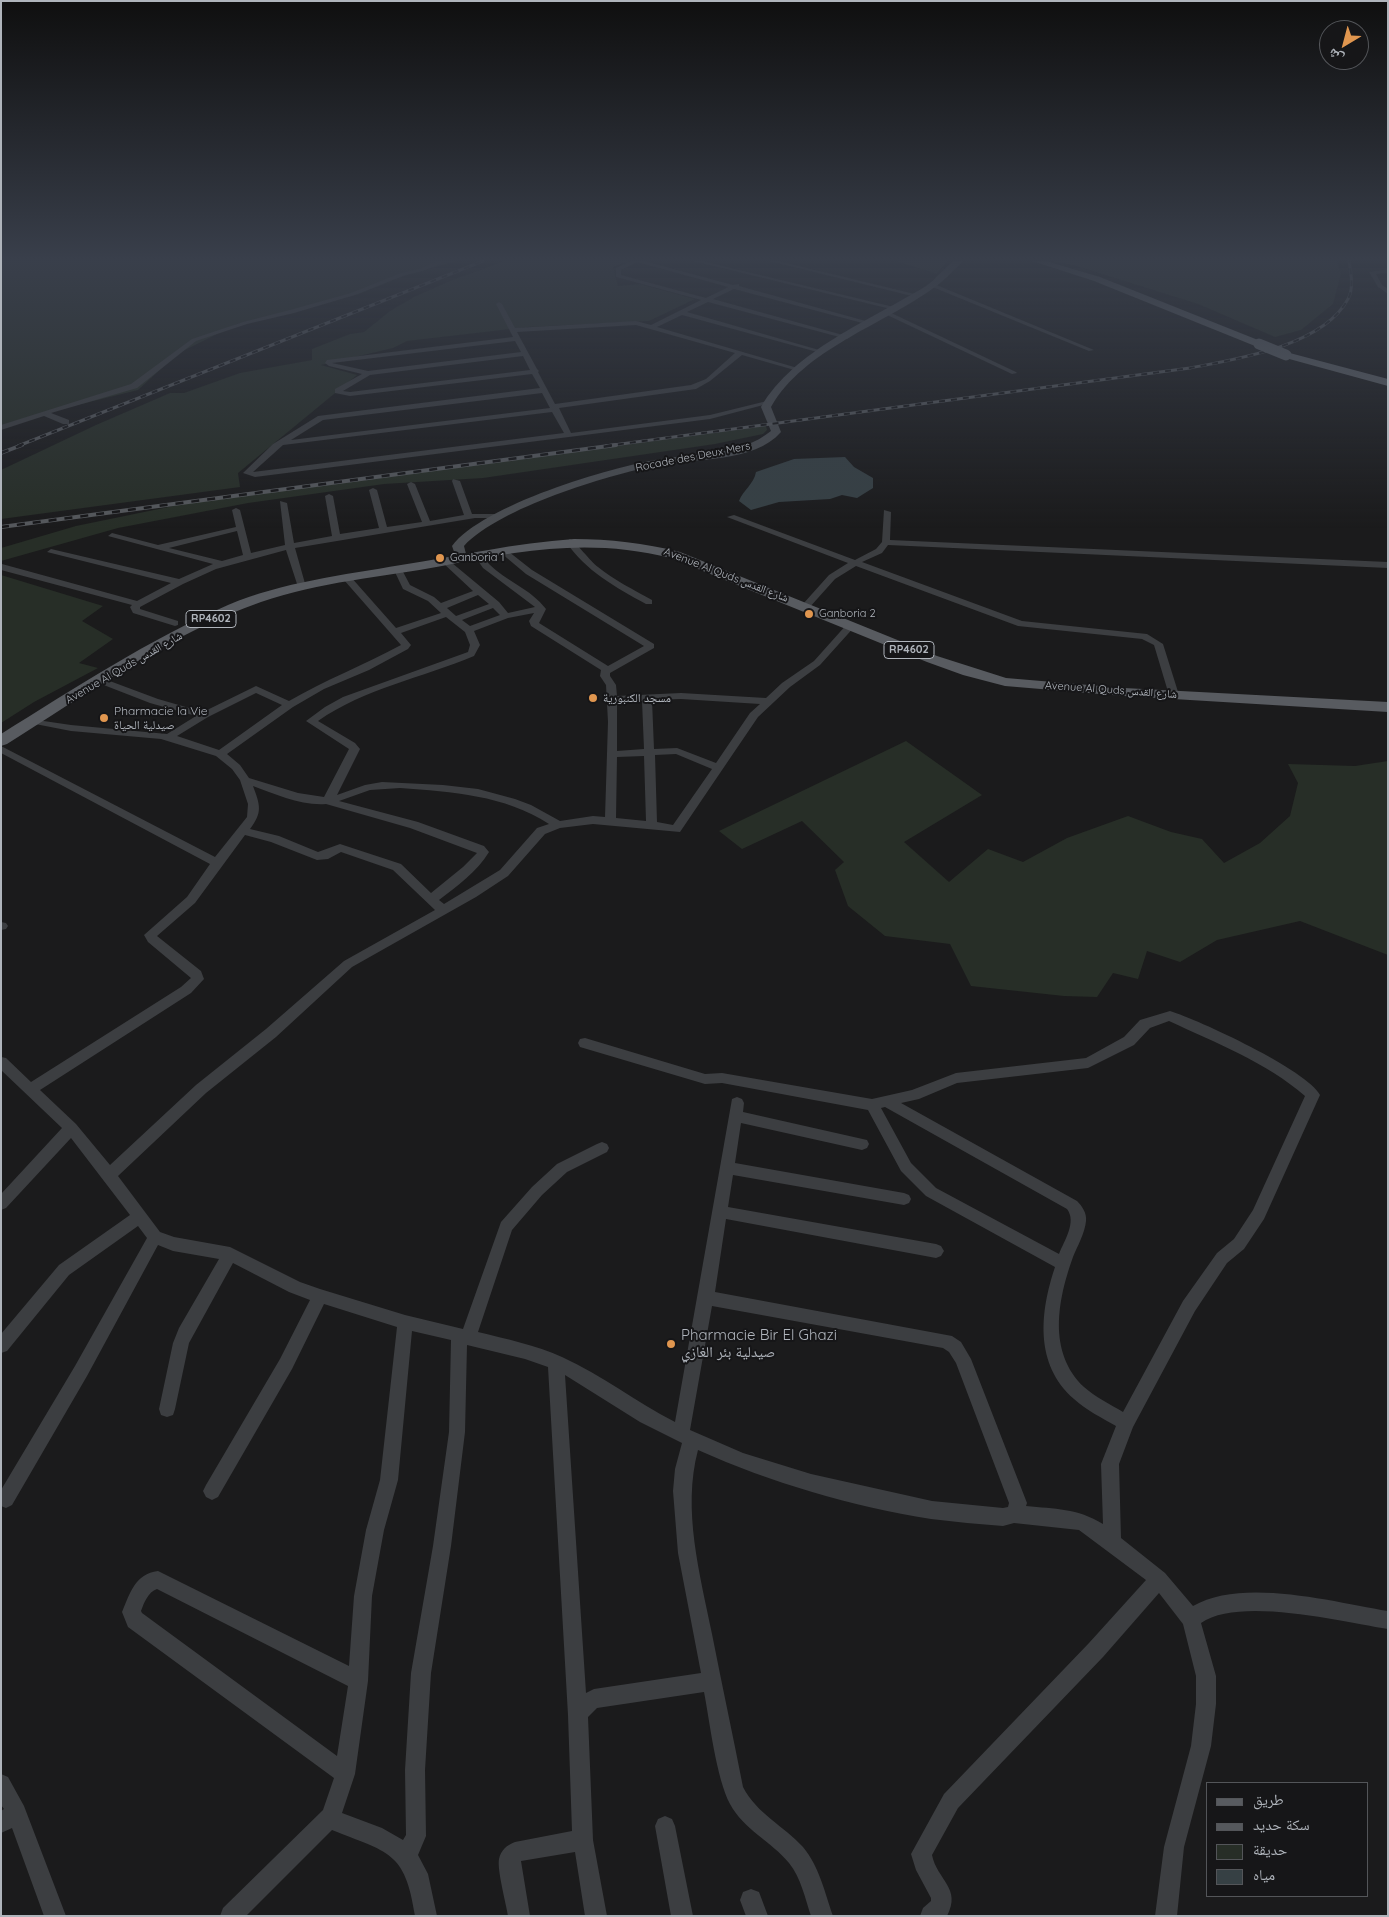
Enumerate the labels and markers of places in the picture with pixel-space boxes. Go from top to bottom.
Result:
place label: Ganboria 1 [450,551,504,565]
marker: Ganboria 1 [434,552,446,564]
place label: Ganboria 2 [819,607,875,621]
marker: Ganboria 2 [803,608,815,620]
place label: مسجد الكنبورية [603,691,671,705]
marker: مسجد الكنبورية [587,692,599,704]
place label: Pharmacie la Vie صيدلية الحياة [114,704,208,732]
marker: Pharmacie la Vie صيدلية الحياة [98,712,110,724]
place label: Pharmacie Bir El Ghazi صيدلية بئر الغازي [681,1326,837,1361]
marker: Pharmacie Bir El Ghazi صيدلية بئر الغازي [665,1338,677,1350]

